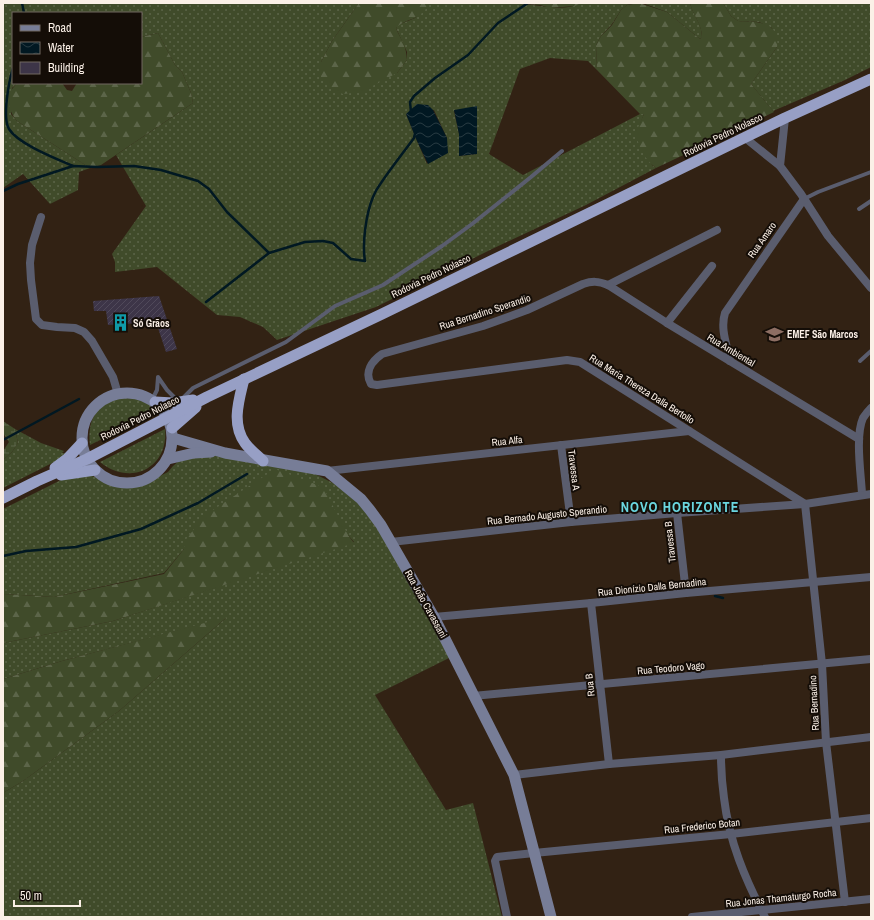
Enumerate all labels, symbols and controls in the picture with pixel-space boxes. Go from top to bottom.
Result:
legend [12,12,142,84]
text: Road [48,20,72,36]
text: Water [48,40,75,56]
text: Building [48,60,85,76]
street label: Rodovia Pedro Nolasco [681,110,765,160]
street label: Rua Amaro [745,219,779,261]
street label: Rodovia Pedro Nolasco [389,251,473,301]
street label: Rua Bernadino Sperandio [438,291,533,333]
building icon: Só Grãos [110,313,130,333]
place label: Só Grãos [133,317,170,330]
school or university icon: EMEF São Marcos [764,324,784,344]
place label: EMEF São Marcos [787,328,859,341]
street label: Rua Ambiental [705,331,758,370]
street label: Rua Maria Thereza Dalla Bertollo [587,351,697,427]
street label: Rodovia Pedro Nolasco [98,392,182,443]
street label: Rua Alfa [491,433,524,449]
street label: Travessa A [565,449,583,492]
district label: NOVO HORIZONTE [621,498,739,516]
street label: Rua Bernado Augusto Sperandio [486,502,608,528]
street label: Travessa B [661,520,679,563]
street label: Rua João Cavassani [402,568,450,640]
street label: Rua Dionízio Dalla Bernadina [597,575,707,599]
street label: Rua Teodoro Vago [637,659,706,677]
street label: Rua B [582,672,598,697]
street label: Rua Bernadino [806,675,822,731]
street label: Rua Frederico Botan [663,816,741,836]
scale bar [14,882,80,908]
street label: Rua Jonas Thamaturgo Rocha [725,886,838,910]
text: 50 m [20,888,42,904]

